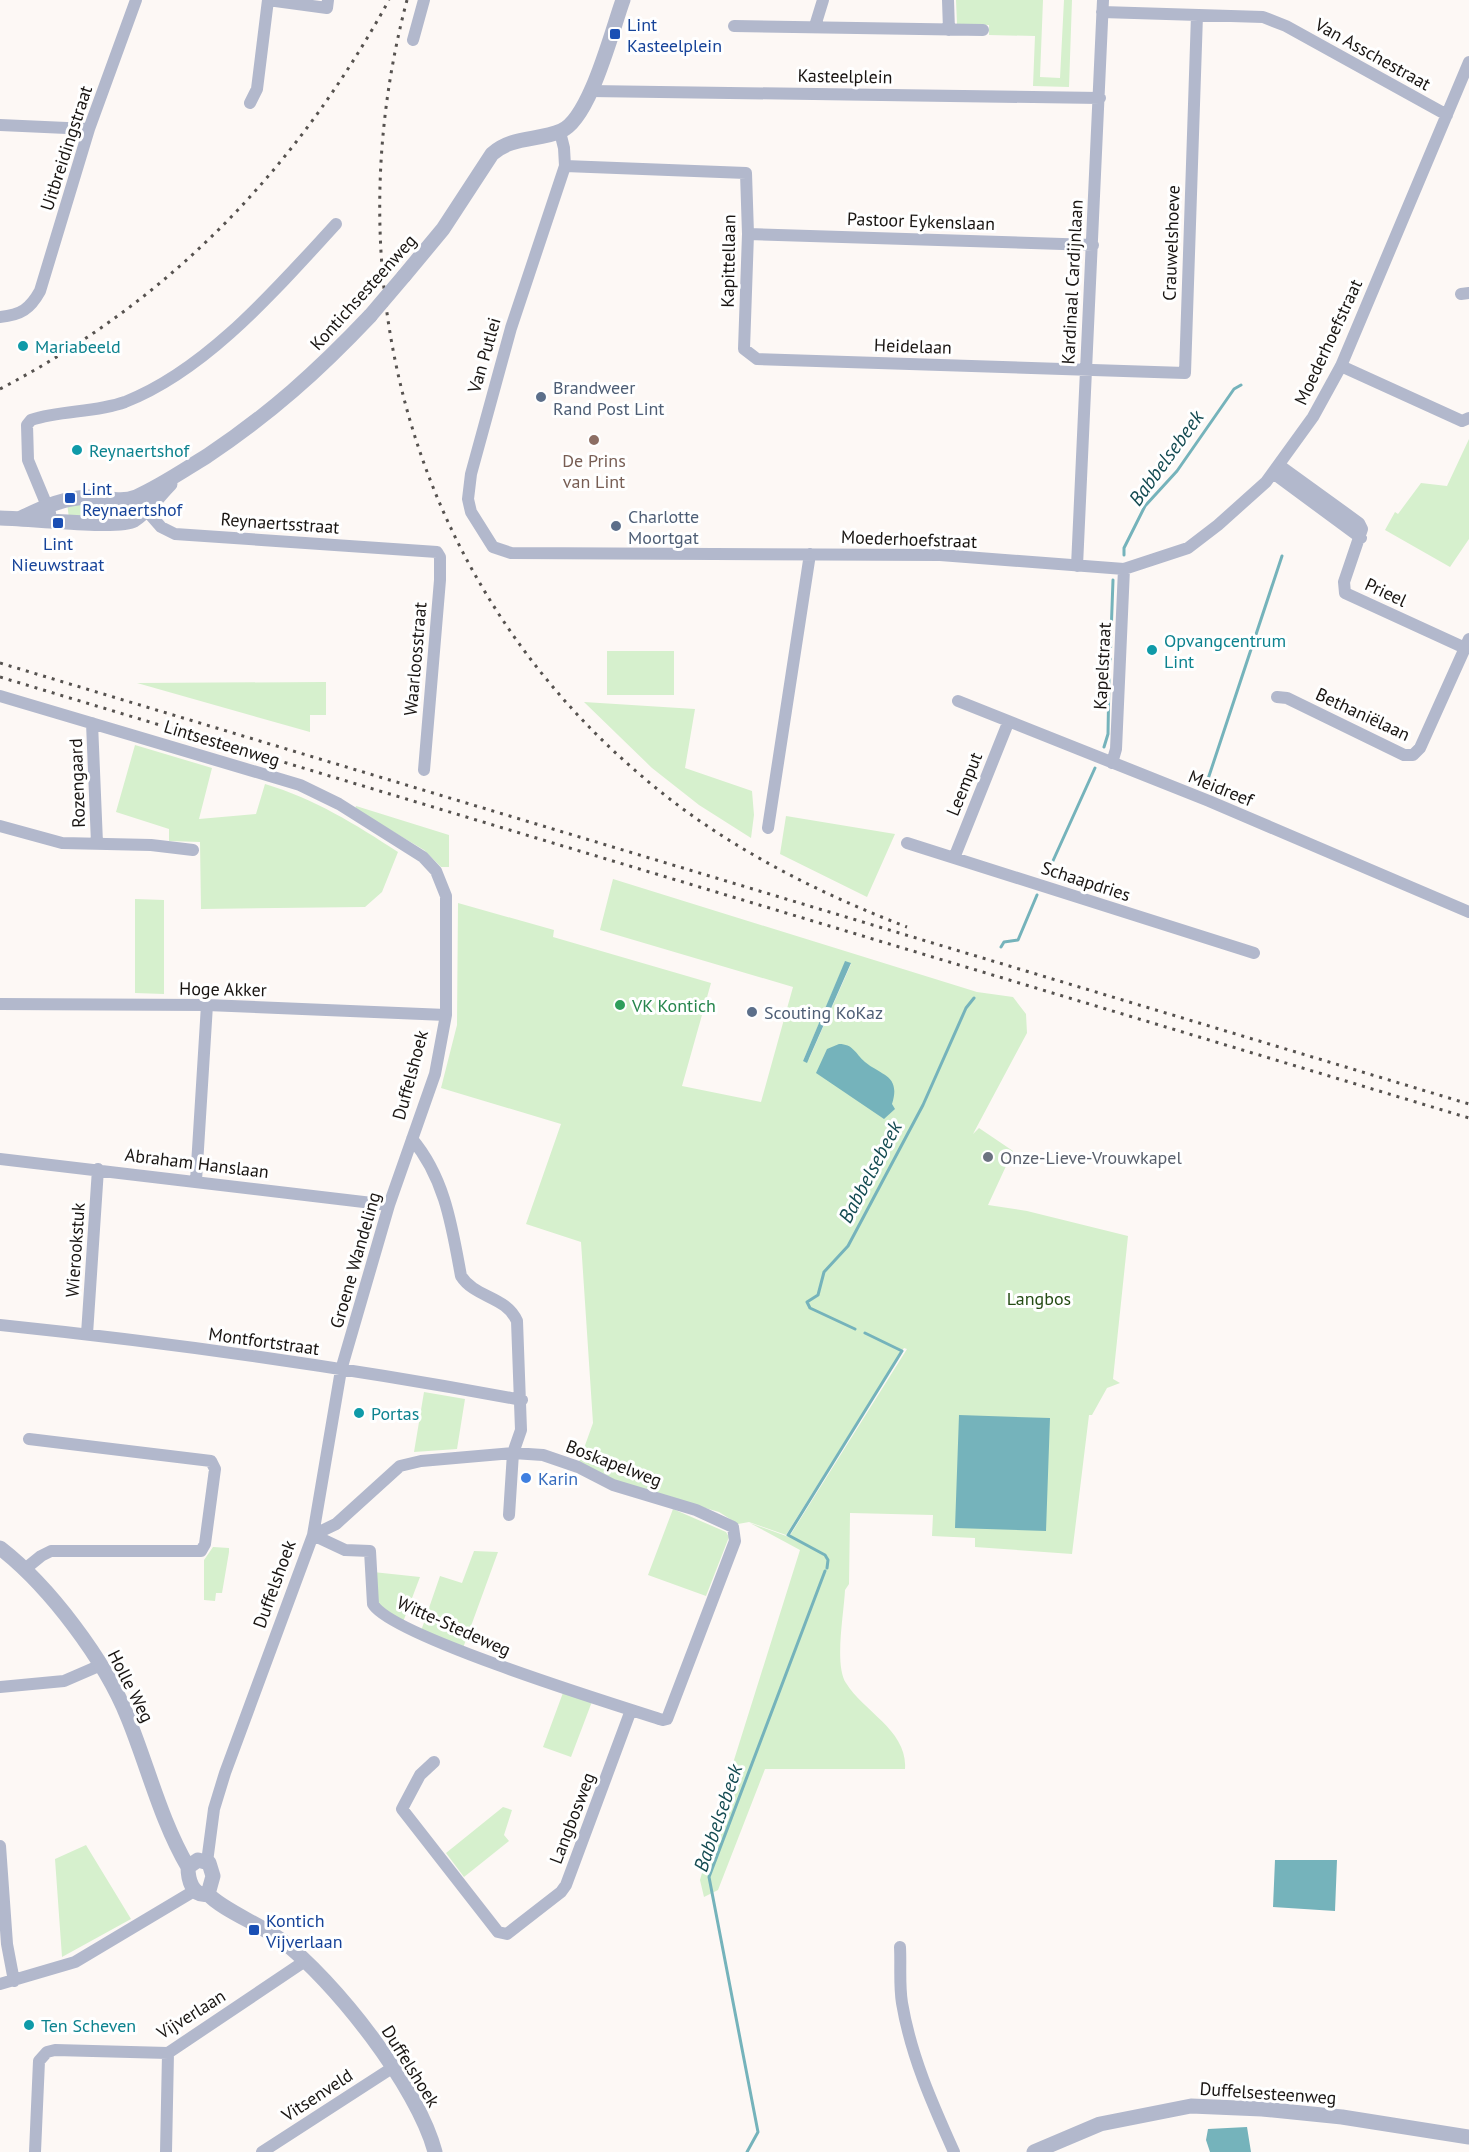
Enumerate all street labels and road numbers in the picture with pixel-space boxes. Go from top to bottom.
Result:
street label: Van Asschestraat [1310,12,1435,95]
street label: Kasteelplein [797,64,893,88]
street label: Uitbreidingstraat [35,83,97,213]
street label: Crauwelshoeve [1157,185,1185,301]
street label: Kardinaal Cardijnlaan [1056,199,1088,365]
street label: Pastoor Eykenslaan [847,207,995,235]
street label: Kapittellaan [716,214,740,308]
street label: Kontichsesteenweg [305,229,421,355]
street label: Moederhoefstraat [1289,275,1367,409]
street label: Van Putlei [462,315,506,396]
street label: Heidelaan [874,333,952,359]
street label: Reynaertsstraat [220,507,340,539]
street label: Moederhoefstraat [841,525,977,553]
street label: Prieel [1361,572,1411,612]
street label: Waarloosstraat [399,601,431,717]
street label: Kapelstraat [1088,622,1116,710]
street label: Bethaniëlaan [1312,682,1414,746]
street label: Lintsesteenweg [161,714,283,772]
street label: Rozengaard [64,738,90,828]
street label: Leemput [941,749,987,819]
street label: Meidreef [1185,765,1258,812]
street label: Schaapdries [1038,856,1134,906]
street label: Hoge Akker [179,977,267,1001]
street label: Duffelshoek [387,1027,433,1122]
street label: Abraham Hanslaan [124,1143,270,1183]
street label: Groene Wandeling [325,1189,385,1331]
street label: Wierookstuk [60,1201,90,1298]
street label: Montfortstraat [207,1322,321,1360]
street label: Boskapelweg [563,1434,665,1492]
street label: Duffelshoek [247,1536,301,1631]
street label: Witte-Stedeweg [393,1591,515,1661]
street label: Holle Weg [103,1646,159,1726]
street label: Langbosweg [544,1769,600,1867]
street label: Vijverlaan [152,1984,230,2045]
street label: Duffelshoek [377,2021,445,2111]
street label: Vitsenveld [276,2063,357,2127]
street label: Duffelsesteenweg [1199,2077,1337,2109]

